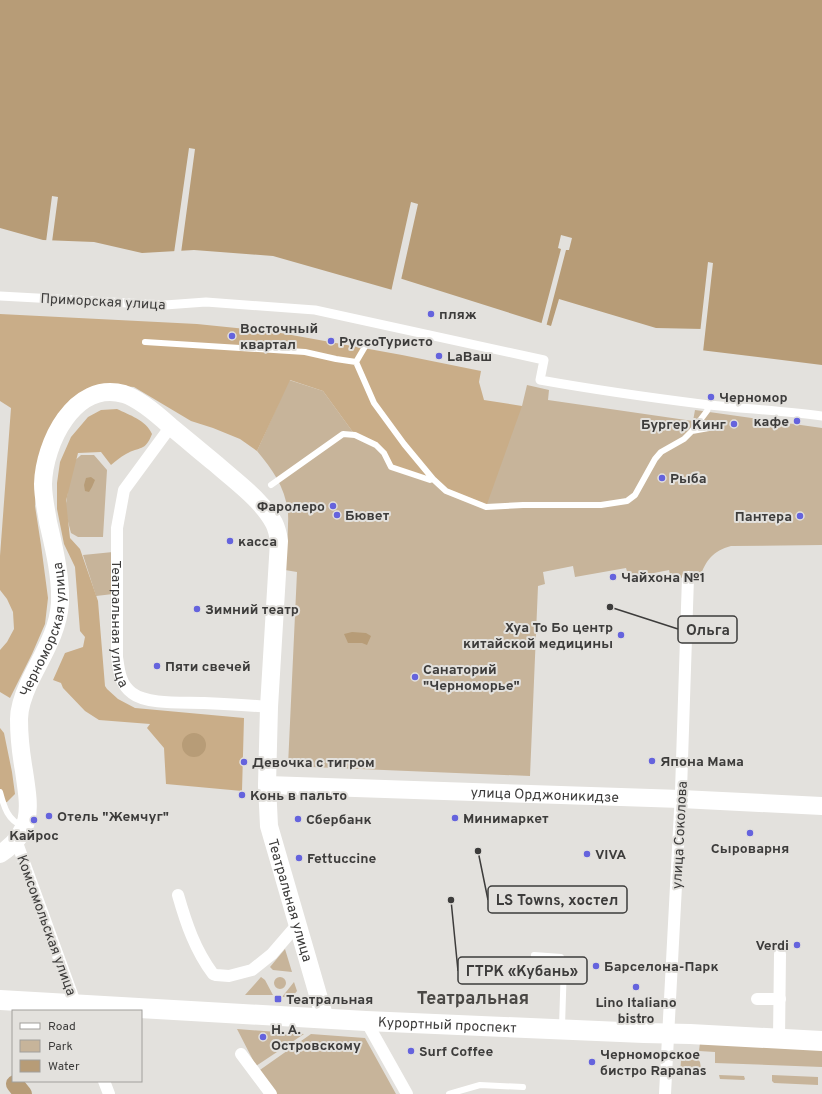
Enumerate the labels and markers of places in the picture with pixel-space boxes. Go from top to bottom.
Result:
place label: пляж [439,307,477,324]
marker: пляж [426,309,436,319]
place label: Восточный квартал [240,321,318,354]
marker: Восточный квартал [227,331,237,341]
place label: РуссоТуристо [339,334,433,351]
marker: РуссоТуристо [326,336,336,346]
place label: LaВаш [447,349,492,366]
marker: LaВаш [434,351,444,361]
place label: Черномор [719,390,788,407]
marker: Черномор [706,392,716,402]
place label: кафе [753,414,789,431]
marker: кафе [792,416,802,426]
place label: Бургер Кинг [641,417,727,434]
marker: Бургер Кинг [729,419,739,429]
place label: Рыба [670,471,707,488]
marker: Рыба [657,473,667,483]
place label: Фаролеро [257,499,325,516]
marker: Фаролеро [328,501,338,511]
place label: Бювет [345,508,390,525]
place label: Пантера [735,509,792,526]
marker: Бювет [332,510,342,520]
marker: Пантера [795,511,805,521]
place label: касса [238,534,277,551]
marker: касса [225,536,235,546]
place label: Чайхона №1 [621,570,705,587]
marker: Чайхона №1 [608,572,618,582]
place label: Зимний театр [205,602,299,619]
marker: Зимний театр [192,604,202,614]
callout: Ольга [678,616,737,643]
place label: Хуа То Бо центр китайской медицины [463,620,613,653]
marker: Хуа То Бо центр китайской медицины [616,630,626,640]
place label: Пяти свечей [165,659,251,676]
marker: Пяти свечей [152,661,162,671]
place label: Санаторий "Черноморье" [423,662,520,695]
marker: Санаторий "Черноморье" [410,672,420,682]
place label: Япона Мама [660,754,744,771]
place label: Девочка с тигром [252,755,375,772]
marker: Япона Мама [647,756,657,766]
marker: Девочка с тигром [239,757,249,767]
place label: Конь в пальто [250,788,347,805]
marker: Конь в пальто [237,790,247,800]
place label: Отель "Жемчуг" [57,809,169,826]
marker: Отель "Жемчуг" [44,811,54,821]
place label: Минимаркет [463,811,549,828]
place label: Сбербанк [306,812,372,829]
marker: Минимаркет [450,813,460,823]
marker: Сбербанк [293,814,303,824]
marker: Кайрос [29,815,39,825]
place label: Кайрос [9,828,59,845]
marker: Сыроварня [745,828,755,838]
place label: Сыроварня [711,841,789,858]
place label: VIVA [595,847,626,864]
marker: VIVA [582,849,592,859]
place label: Fettuccine [307,851,377,868]
marker: Fettuccine [294,853,304,863]
callout: LS Towns, хостел [488,886,627,913]
place label: Verdi [755,938,789,955]
marker: Verdi [792,940,802,950]
callout: ГТРК «Кубань» [458,957,587,984]
place label: Барселона-Парк [604,959,719,976]
marker: Барселона-Парк [591,961,601,971]
marker: Lino Italiano bistro [631,982,641,992]
place label: Театральная [286,992,373,1009]
marker: Театральная [273,994,283,1004]
place label: Lino Italiano bistro [595,995,677,1028]
place label: Н. А. Островскому [271,1022,361,1055]
marker: Н. А. Островскому [258,1032,268,1042]
place label: Surf Coffee [419,1044,494,1061]
marker: Surf Coffee [406,1046,416,1056]
place label: Черноморское бистро Rapanas [600,1047,707,1080]
marker: Черноморское бистро Rapanas [587,1057,597,1067]

